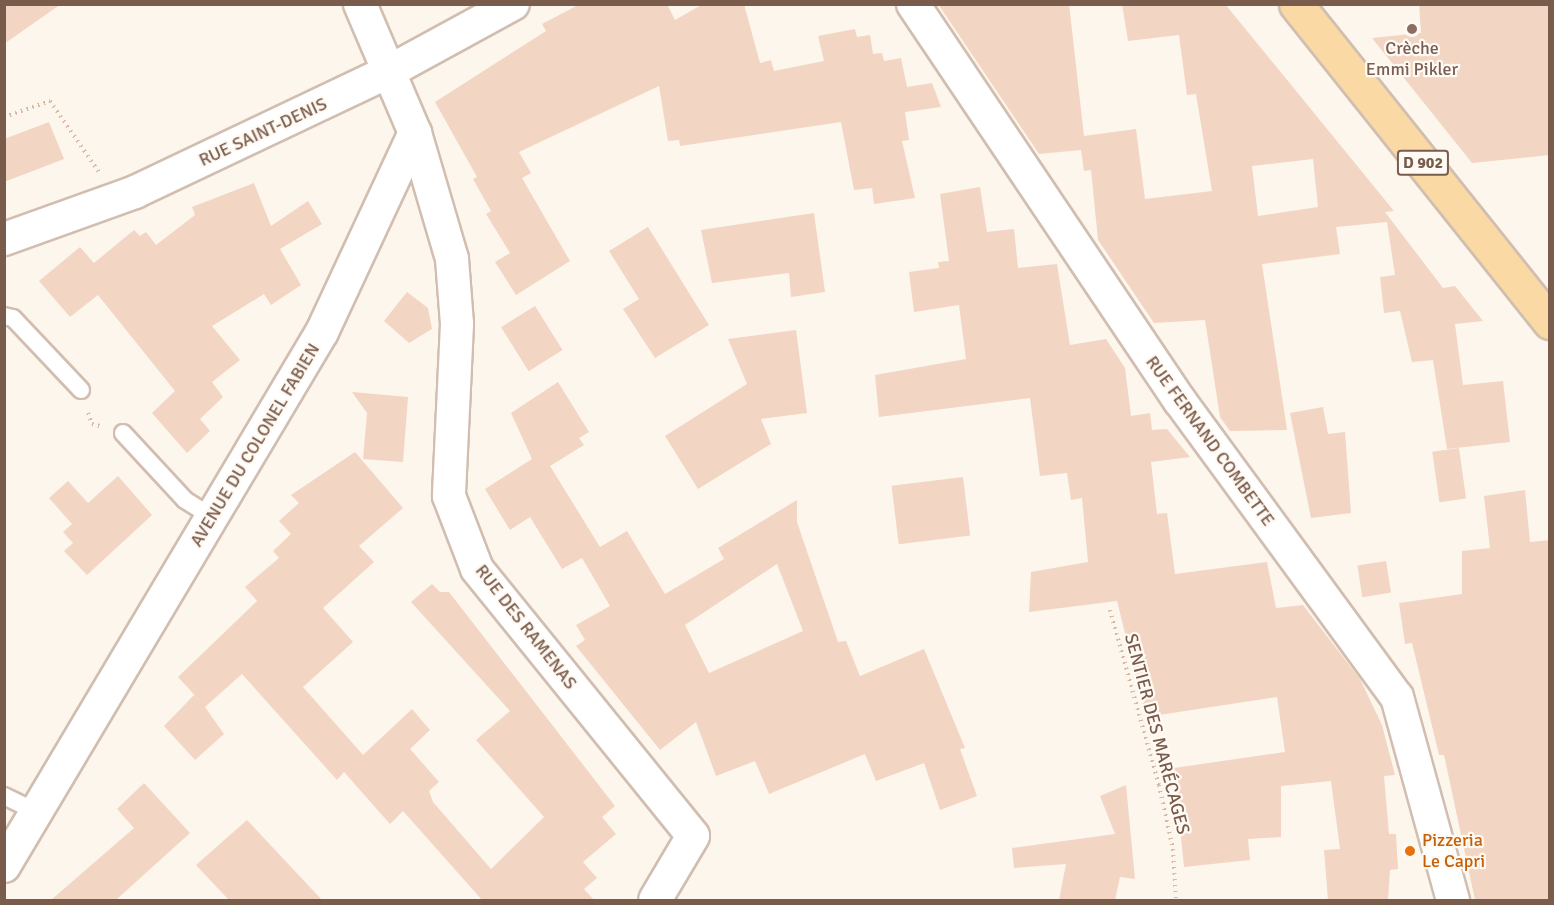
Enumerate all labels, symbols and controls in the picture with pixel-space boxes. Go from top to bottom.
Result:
marker: Crèche Emmi Pikler [1405,22,1419,36]
place label: Crèche Emmi Pikler [1366,38,1458,80]
street label: RUE SAINT-DENIS [196,93,330,171]
road number: D 902 [1396,150,1450,176]
street label: AVENUE DU COLONEL FABIEN [186,339,324,551]
street label: RUE FERNAND COMBETTE [1141,352,1279,530]
street label: RUE DES RAMENAS [471,560,581,694]
street label: SENTIER DES MARÉCAGES [1120,631,1194,837]
place label: Pizzeria Le Capri [1422,830,1485,872]
marker: Pizzeria Le Capri [1403,844,1417,858]

